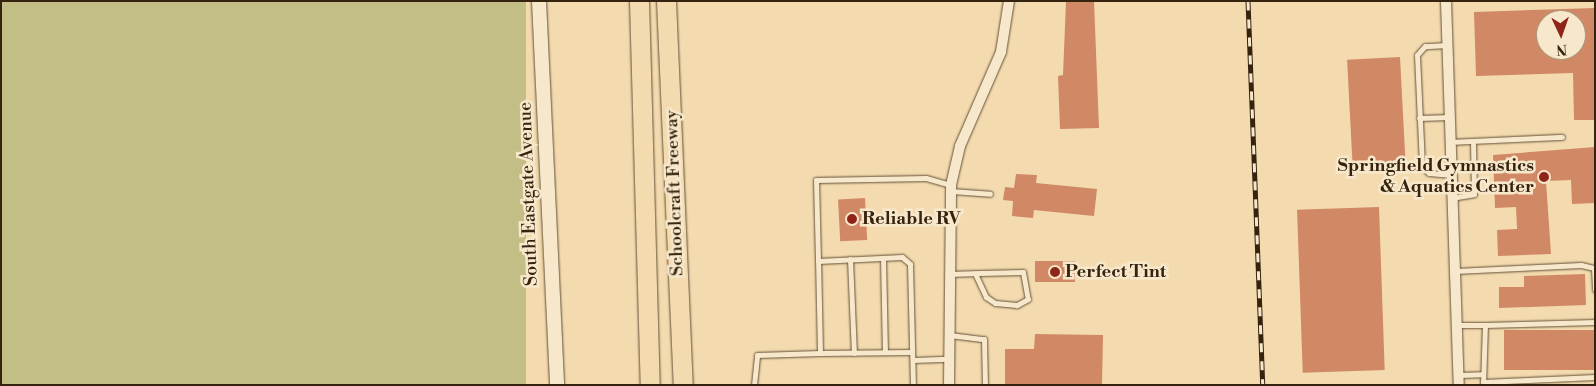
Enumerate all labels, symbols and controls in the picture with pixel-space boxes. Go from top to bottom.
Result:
north arrow [1536,10,1586,60]
text: N [1556,40,1568,58]
street label: South Eastgate Avenue [515,101,543,287]
street label: Schoolcraft Freeway [661,109,689,277]
place label: Springfield Gymnastics & Aquatics Center [1338,156,1534,198]
marker: Springfield Gymnastics & Aquatics Center [1538,171,1550,183]
place label: Reliable RV [862,208,961,230]
marker: Reliable RV [846,213,858,225]
place label: Perfect Tint [1065,261,1166,283]
marker: Perfect Tint [1049,266,1061,278]

